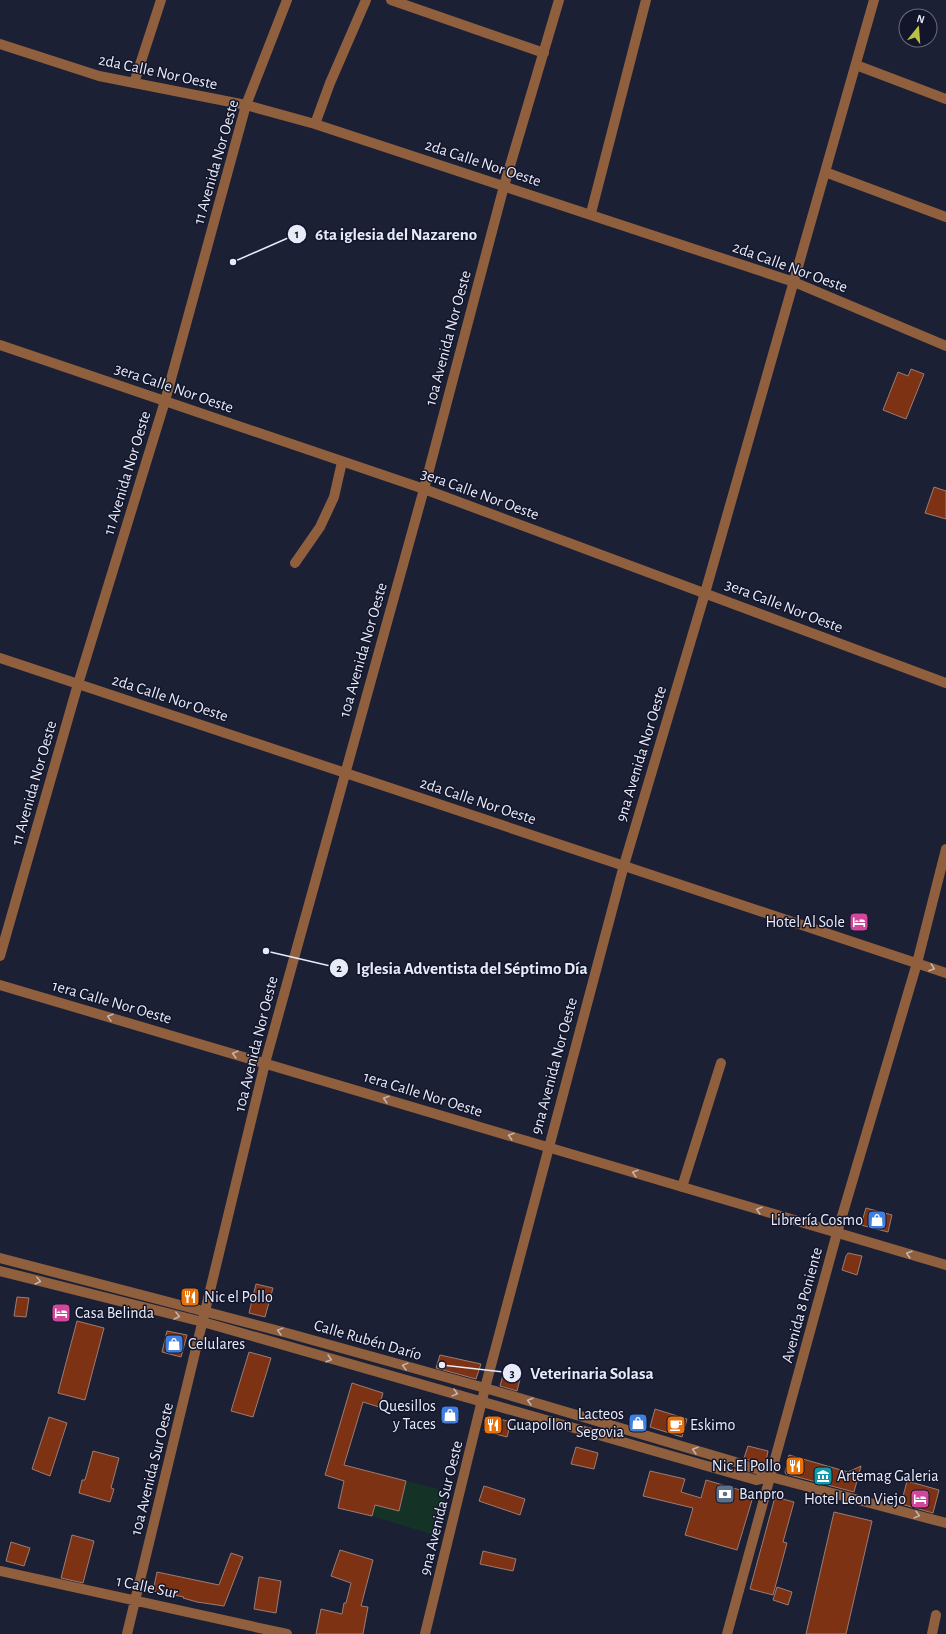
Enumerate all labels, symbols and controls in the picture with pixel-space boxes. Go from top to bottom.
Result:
north arrow [898,8,938,48]
text: N [916,13,926,25]
street label: 2da Calle Nor Oeste [97,52,219,92]
street label: 11 Avenida Nor Oeste [191,98,241,226]
street label: 2da Calle Nor Oeste [423,137,543,189]
callout: 6ta iglesia del Nazareno [287,219,485,248]
text: 6ta iglesia del Nazareno [315,226,477,243]
text: 1 [295,228,299,240]
street label: 2da Calle Nor Oeste [730,239,850,295]
street label: 10a Avenida Nor Oeste [422,269,474,407]
street label: 3era Calle Nor Oeste [113,360,235,416]
street label: 11 Avenida Nor Oeste [101,409,153,537]
street label: 3era Calle Nor Oeste [419,465,541,523]
street label: 3era Calle Nor Oeste [723,576,845,636]
street label: 10a Avenida Nor Oeste [336,581,390,719]
street label: 2da Calle Nor Oeste [110,672,230,724]
street label: 9na Avenida Nor Oeste [613,684,669,824]
street label: 11 Avenida Nor Oeste [9,719,59,847]
street label: 2da Calle Nor Oeste [418,775,538,827]
hotel icon: Hotel Al Sole [848,911,870,933]
place label: Hotel Al Sole [765,914,845,930]
callout: Iglesia Adventista del Séptimo Día [329,954,596,983]
text: Iglesia Adventista del Séptimo Día [356,960,588,977]
text: 2 [336,962,342,974]
one-way arrow [928,963,935,972]
street label: 10a Avenida Nor Oeste [231,975,281,1113]
street label: 1era Calle Nor Oeste [50,977,174,1027]
street label: 9na Avenida Nor Oeste [528,996,580,1136]
one-way arrow [107,1013,114,1022]
one-way arrow [232,1050,239,1059]
street label: 1era Calle Nor Oeste [362,1068,484,1120]
one-way arrow [383,1095,390,1104]
one-way arrow [508,1132,515,1141]
one-way arrow [632,1169,639,1178]
one-way arrow [756,1206,763,1215]
shop icon: Librería Cosmo [866,1209,888,1231]
place label: Librería Cosmo [770,1212,863,1228]
street label: Avenida 8 Poniente [779,1246,825,1364]
one-way arrow [905,1250,912,1259]
one-way arrow [35,1276,41,1284]
restaurant icon: Nic el Pollo [179,1286,201,1308]
place label: Nic el Pollo [204,1289,273,1305]
hotel icon: Casa Belinda [50,1302,72,1324]
place label: Casa Belinda [75,1305,154,1321]
one-way arrow [174,1311,181,1319]
street label: Calle Rubén Darío [312,1317,424,1363]
one-way arrow [276,1327,283,1336]
shop icon: Celulares [163,1333,185,1355]
place label: Celulares [188,1336,245,1352]
one-way arrow [326,1354,333,1363]
callout: Veterinaria Solasa [502,1358,662,1387]
one-way arrow [402,1362,409,1371]
text: Veterinaria Solasa [530,1365,654,1382]
text: 3 [509,1367,515,1379]
one-way arrow [451,1388,458,1397]
one-way arrow [527,1397,534,1406]
place label: Quesillos y Taces [379,1398,436,1433]
street label: 10a Avenida Sur Oeste [128,1401,176,1537]
shop icon: Quesillos y Taces [439,1404,461,1426]
place label: Lacteos Segovia [576,1406,624,1440]
shop icon: Lacteos Segovia [627,1412,649,1434]
restaurant icon: Guapollon [482,1414,504,1436]
cafe icon: Eskimo [665,1414,687,1436]
place label: Guapollon [507,1417,572,1433]
place label: Eskimo [690,1417,736,1433]
street label: 9na Avenida Sur Oeste [417,1439,465,1577]
one-way arrow [692,1446,699,1455]
restaurant icon: Nic El Pollo [784,1455,806,1477]
place label: Nic El Pollo [712,1458,781,1474]
museum icon: Artemag Galeria [812,1465,834,1487]
place label: Artemag Galeria [837,1468,939,1484]
bank icon: Banpro [714,1483,736,1505]
place label: Banpro [739,1486,784,1502]
hotel icon: Hotel Leon Viejo [909,1488,931,1510]
place label: Hotel Leon Viejo [804,1491,906,1508]
one-way arrow [913,1510,920,1519]
street label: 1 Calle Sur [115,1573,180,1601]

